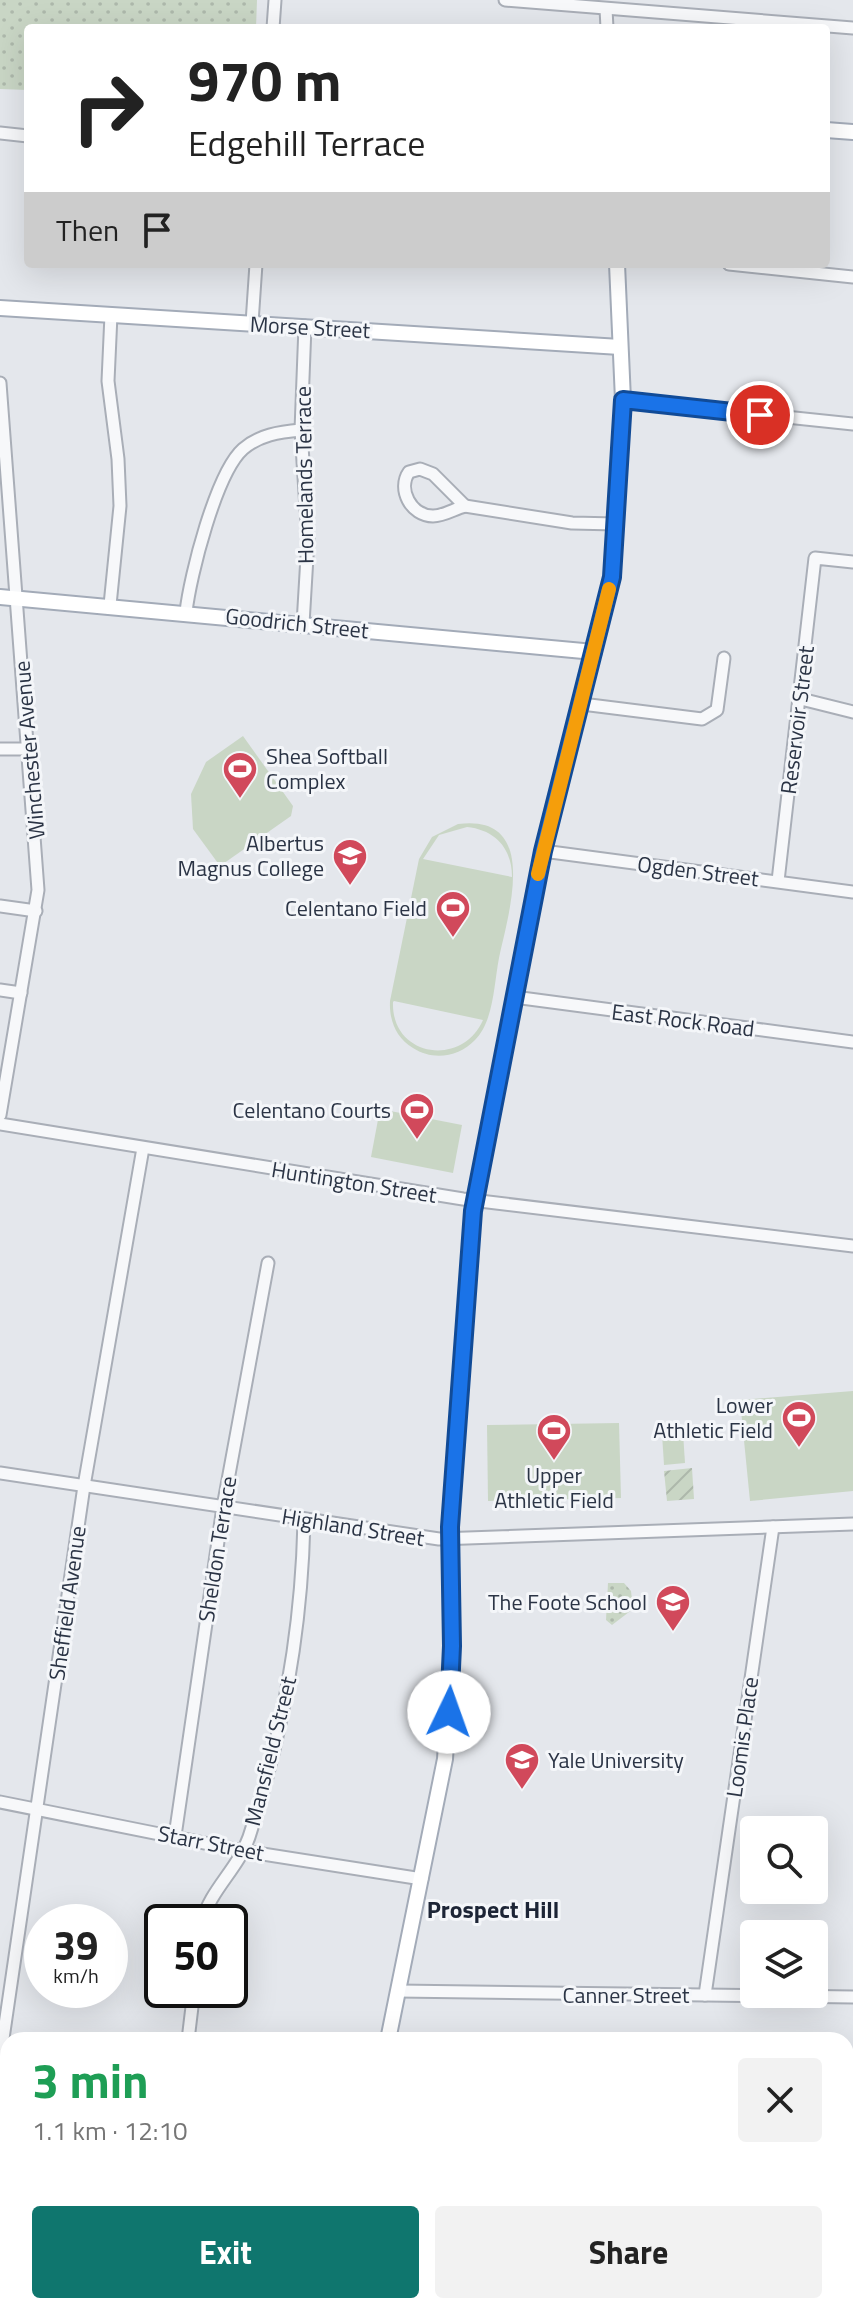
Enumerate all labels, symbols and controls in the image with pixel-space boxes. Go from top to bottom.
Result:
text: 970 m [188,38,341,123]
icon: right [56,56,160,160]
text: Edgehill Terrace [188,115,426,170]
text: Then [56,207,119,253]
icon: arrive [135,208,179,252]
street label: Morse Street [249,307,371,347]
pin [726,381,794,449]
street label: Homelands Terrace [285,386,323,564]
icon: arrive [738,393,782,437]
street label: Goodrich Street [224,599,371,647]
street label: Reservoir Street [771,644,823,796]
street label: Winchester Avenue [4,659,54,841]
place label: Shea Softball Complex [266,739,388,798]
sports icon: Shea Softball Complex [221,750,259,800]
place label: Albertus Magnus College [178,826,324,885]
school or university icon: Albertus Magnus College [331,837,369,887]
street label: Ogden Street [635,847,761,895]
sports icon: Celentano Field [434,889,472,939]
place label: Celentano Field [285,891,427,925]
street label: East Rock Road [610,994,756,1046]
sports icon: Celentano Courts [398,1091,436,1141]
place label: Celentano Courts [233,1093,391,1127]
street label: Huntington Street [269,1152,439,1212]
place label: Lower Athletic Field [653,1388,773,1447]
sports icon: Lower Athletic Field [780,1399,818,1449]
sports icon: Upper Athletic Field [535,1412,573,1462]
place label: Upper Athletic Field [494,1458,614,1517]
street label: Sheldon Terrace [189,1474,245,1624]
street label: Highland Street [279,1499,427,1555]
street label: Sheffield Avenue [39,1524,95,1682]
school or university icon: The Foote School [654,1583,692,1633]
place label: The Foote School [488,1585,647,1619]
position arrow [407,1670,491,1754]
street label: Mansfield Street [235,1672,305,1829]
street label: Loomis Place [717,1674,767,1800]
school or university icon: Yale University [503,1741,541,1791]
place label: Yale University [548,1743,684,1777]
street label: Starr Street [155,1816,267,1870]
map controls [740,1816,828,2008]
button: search [740,1816,828,1904]
district label: Prospect Hill [427,1891,559,1927]
speed limit sign: 50 [144,1904,248,2008]
text: 39 [54,1915,98,1976]
button: layers [740,1920,828,2008]
text: km/h [53,1960,99,1991]
street label: Canner Street [563,1978,690,2012]
text: 3 min [32,2044,149,2117]
button: close [738,2058,822,2142]
text: 1.1 km · 12:10 [32,2111,188,2150]
button: Exit [32,2206,419,2298]
button: Share [435,2206,822,2298]

